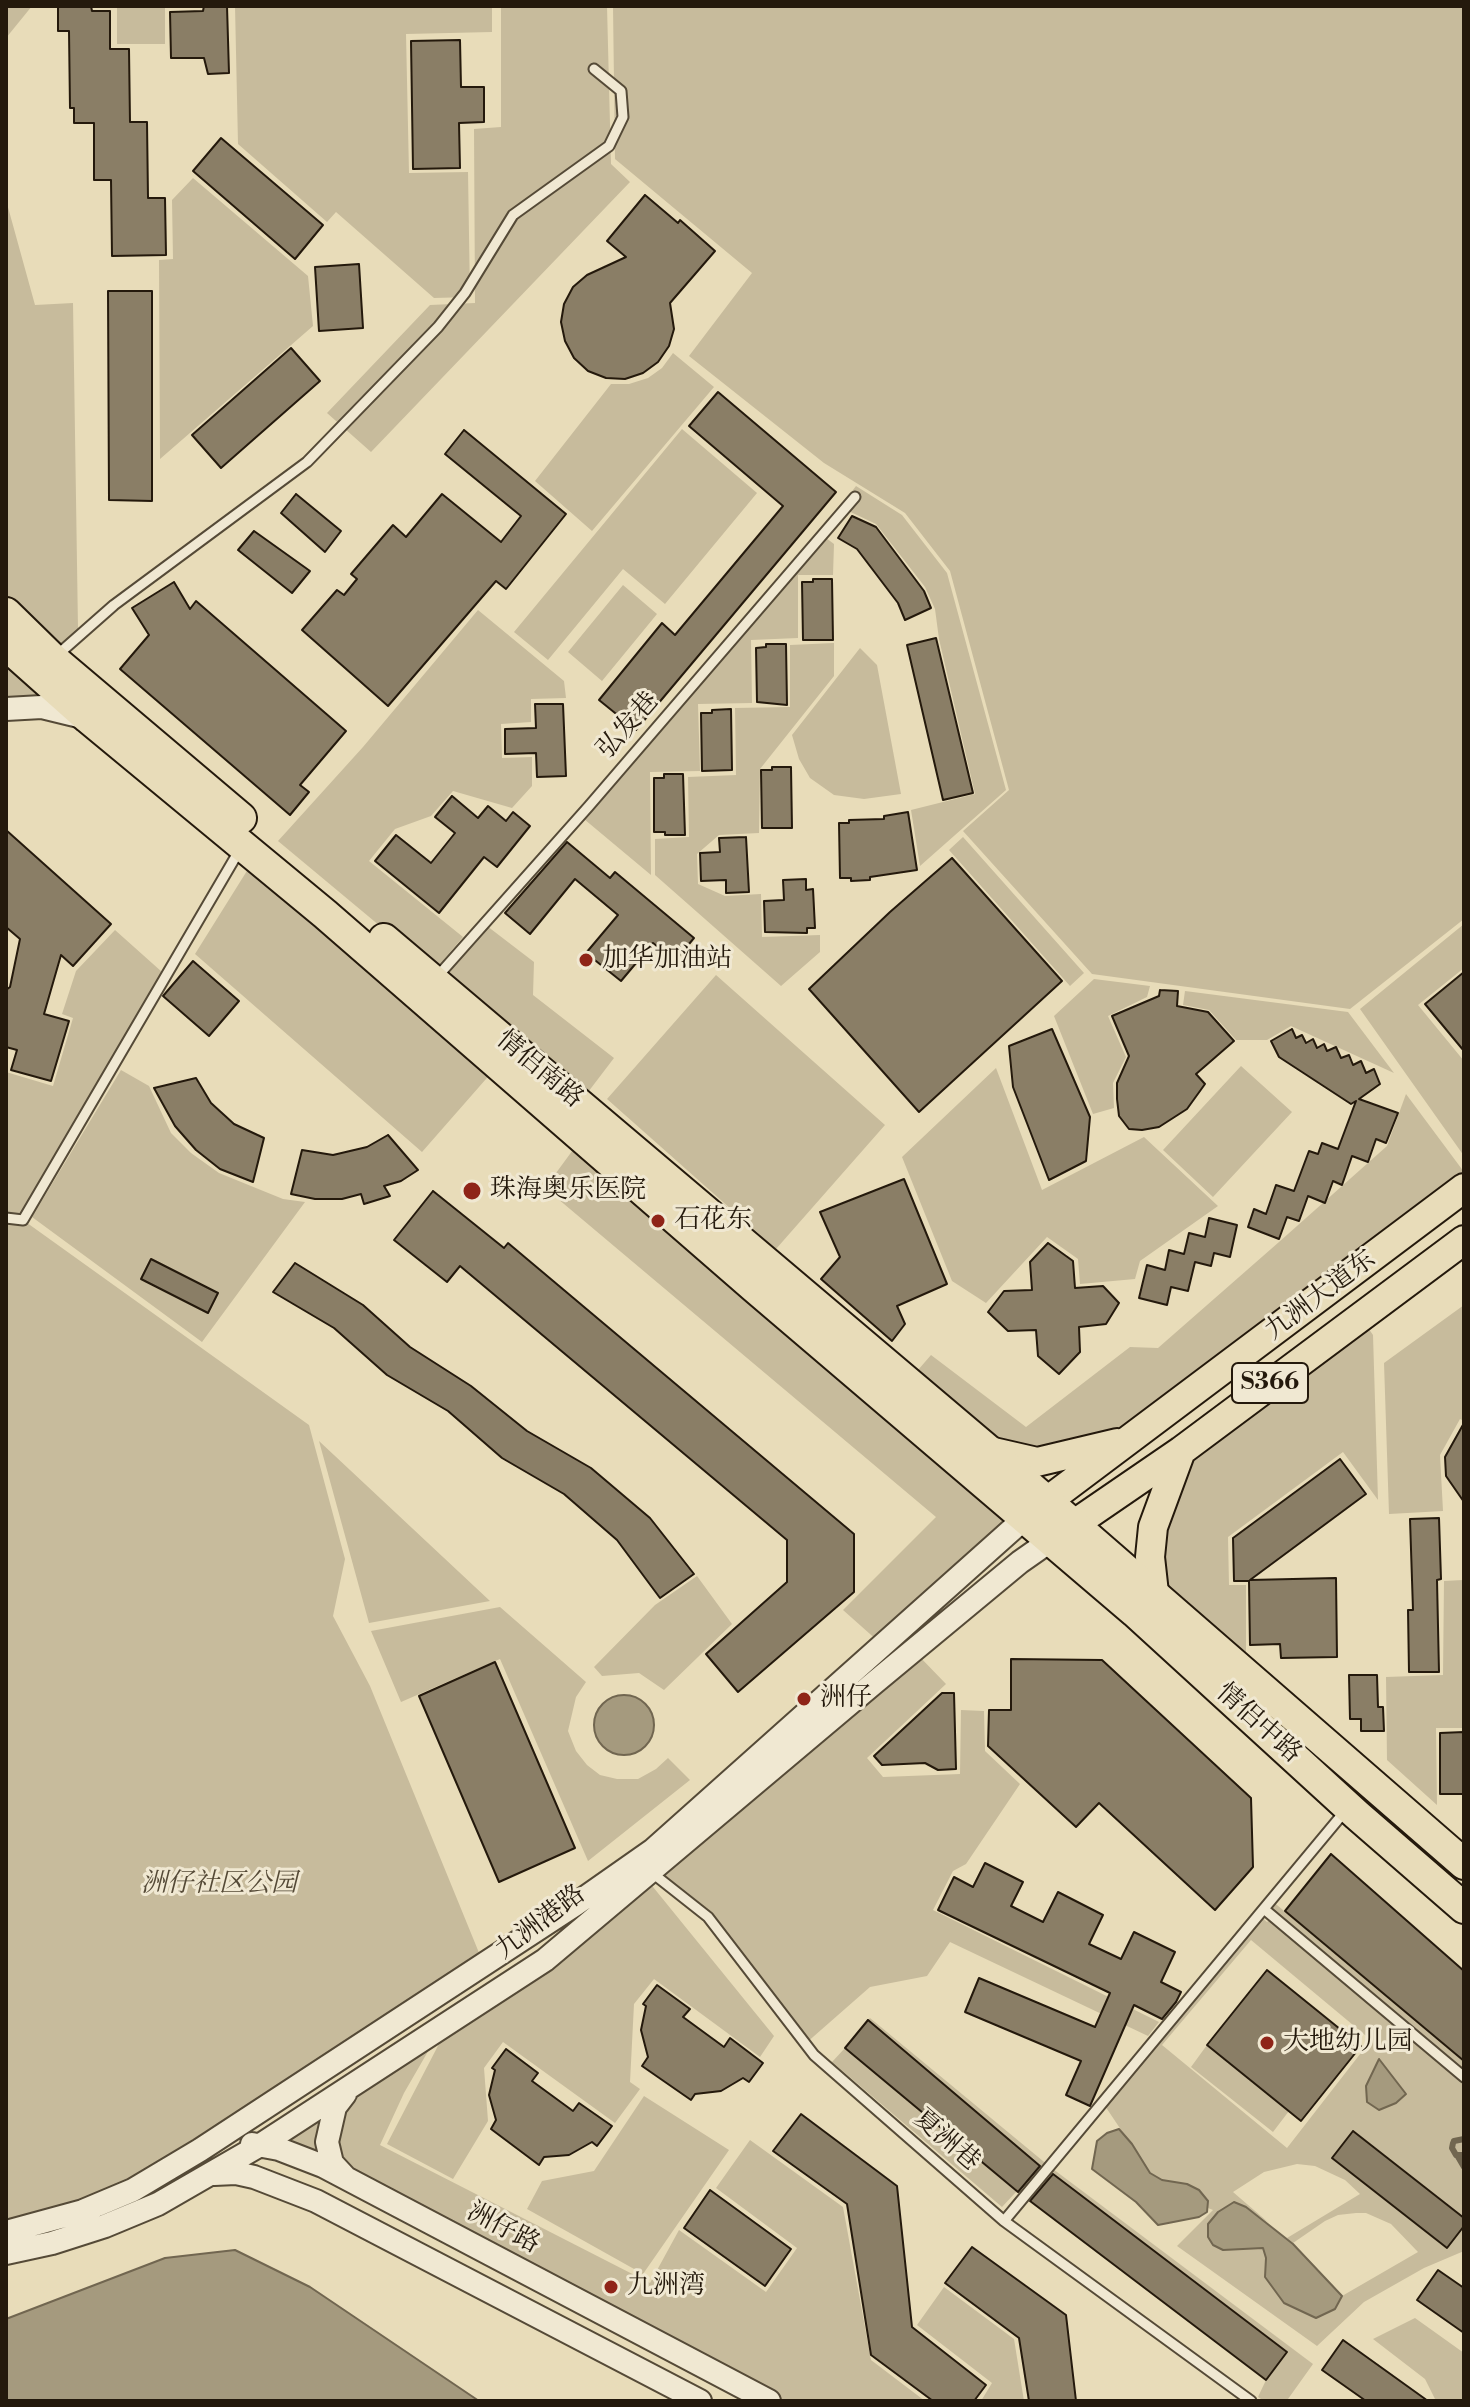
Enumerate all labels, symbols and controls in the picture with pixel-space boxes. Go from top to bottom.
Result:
street label: 弘发巷 [592,686,666,766]
place label: 加华加油站 [602,944,732,976]
marker: 加华加油站 [577,951,595,969]
street label: 情侣南路 [489,1025,589,1115]
place label: 珠海奥乐医院 [490,1175,646,1207]
marker: 珠海奥乐医院 [461,1180,483,1202]
place label: 石花东 [674,1205,752,1237]
marker: 石花东 [649,1212,667,1230]
street label: 九洲大道东 [1260,1244,1382,1348]
road number: S366 [1232,1363,1308,1403]
street label: 情侣中路 [1209,1678,1307,1770]
place label: 洲仔 [820,1683,872,1715]
marker: 洲仔 [795,1690,813,1708]
park label: 洲仔社区公园 [141,1869,297,1901]
street label: 九洲港路 [490,1879,592,1967]
place label: 大地幼儿园 [1283,2027,1413,2059]
marker: 大地幼儿园 [1258,2034,1276,2052]
street label: 夏洲巷 [906,2104,986,2178]
street label: 洲仔路 [461,2197,545,2261]
place label: 九洲湾 [627,2271,705,2303]
marker: 九洲湾 [602,2278,620,2296]

